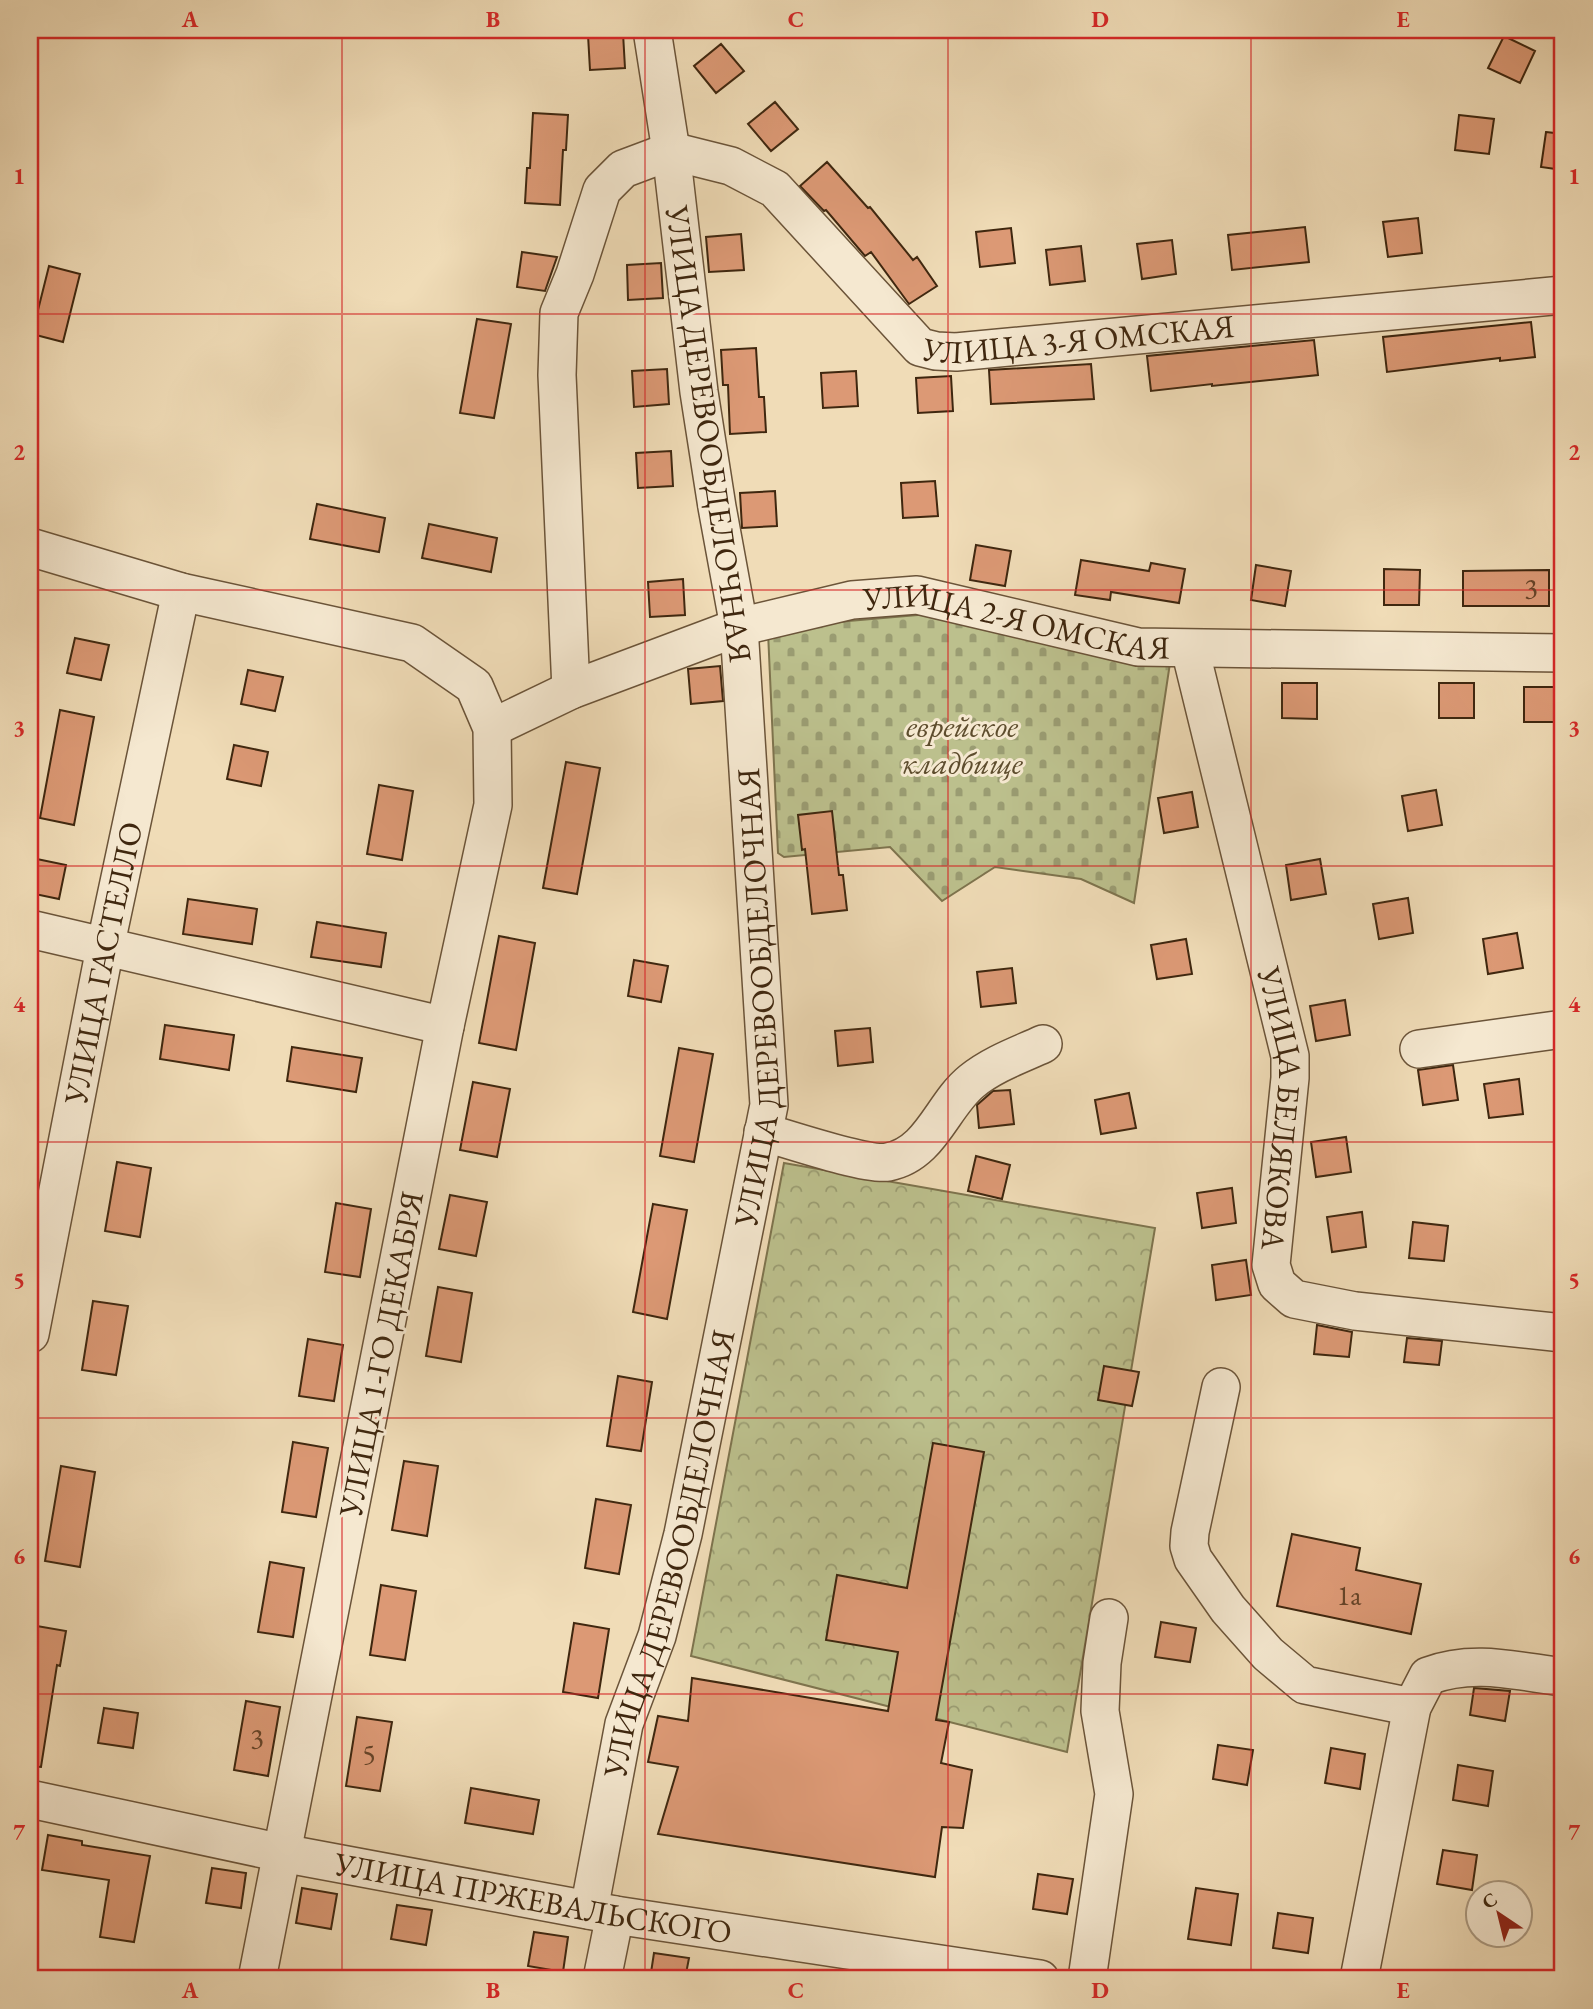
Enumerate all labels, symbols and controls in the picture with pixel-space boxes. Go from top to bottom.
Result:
text: A [181,4,199,34]
text: B [486,4,500,34]
text: C [788,4,804,34]
text: D [1091,4,1109,34]
text: E [1396,4,1410,34]
text: 1 [13,161,25,191]
text: 1 [1568,161,1580,191]
street label: УЛИЦА ДЕРЕВООБДЕЛОЧНАЯ [656,202,762,665]
street label: УЛИЦА 3-Я ОМСКАЯ [917,305,1236,373]
text: 2 [13,437,25,467]
text: 2 [1568,437,1580,467]
house number: 3 [1524,570,1538,606]
street label: УЛИЦА 2-Я ОМСКАЯ [861,573,1170,670]
park label: еврейское кладбище [901,705,1024,784]
text: 3 [13,713,25,743]
text: 3 [1568,713,1580,743]
street label: УЛИЦА ДЕРЕВООБДЕЛОЧНАЯ [724,767,790,1231]
street label: УЛИЦА ГАСТЕЛЛО [54,818,152,1109]
street label: УЛИЦА БЕЛЯКОВА [1248,961,1311,1253]
text: 4 [13,989,26,1019]
text: 4 [1568,989,1581,1019]
street label: УЛИЦА 1-ГО ДЕКАБРЯ [329,1188,433,1521]
text: 5 [13,1265,25,1295]
text: 5 [1568,1265,1580,1295]
street label: УЛИЦА ДЕРЕВООБДЕЛОЧНАЯ [593,1326,745,1782]
text: 6 [13,1541,25,1571]
text: 6 [1568,1541,1580,1571]
house number: 1а [1337,1577,1362,1613]
house number: 3 [250,1720,264,1756]
house number: 5 [362,1736,376,1772]
text: 7 [13,1817,26,1847]
text: 7 [1568,1817,1581,1847]
street label: УЛИЦА ПРЖЕВАЛЬСКОГО [330,1842,735,1953]
north arrow [1464,1880,1534,1950]
text: С [1477,1886,1502,1915]
text: A [181,1975,199,2005]
text: B [486,1975,500,2005]
text: C [788,1975,804,2005]
text: D [1091,1975,1109,2005]
text: E [1396,1975,1410,2005]

